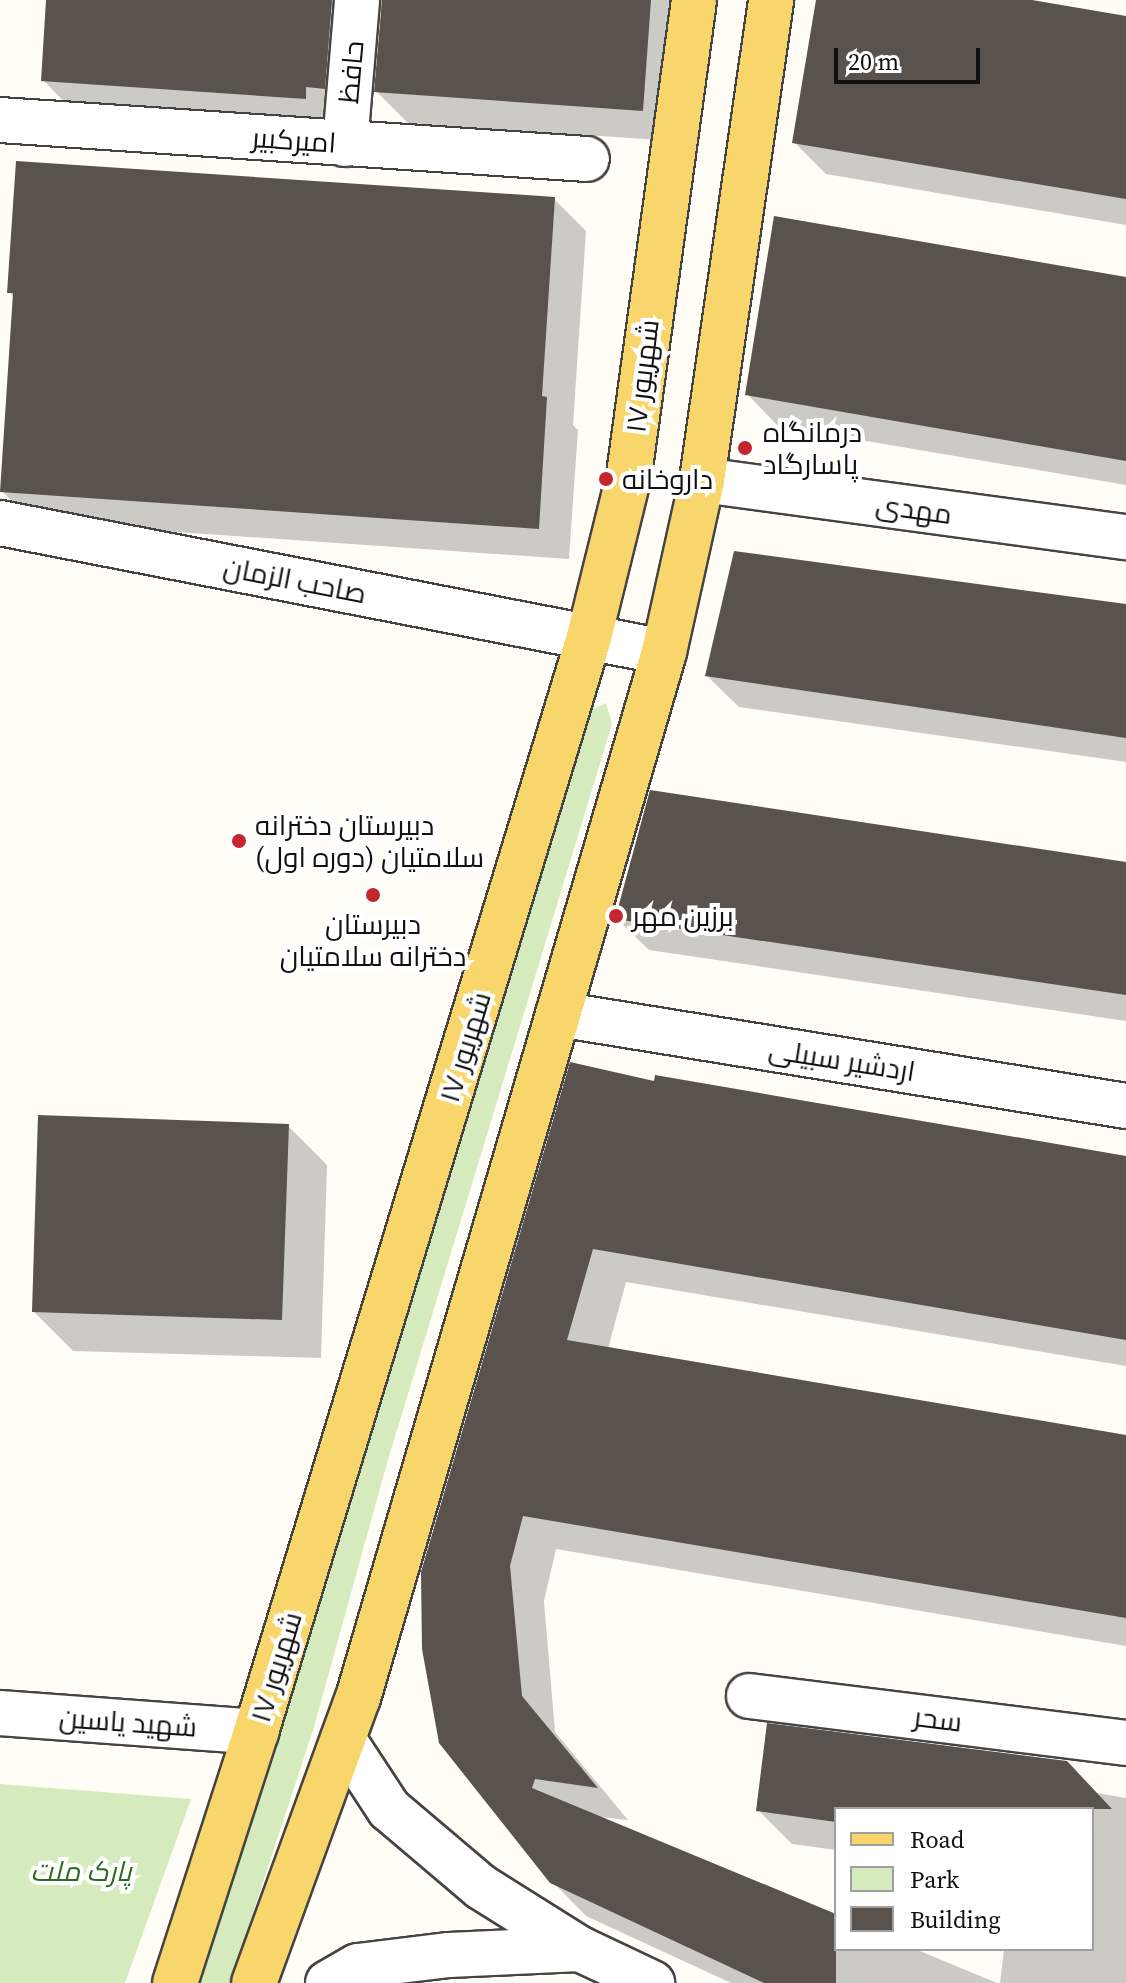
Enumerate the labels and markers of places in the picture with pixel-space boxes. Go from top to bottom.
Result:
place label: درمانگاه پاسارگاد [763,415,862,481]
marker: درمانگاه پاسارگاد [734,437,756,459]
place label: داروخانه [622,462,713,496]
marker: داروخانه [597,470,615,488]
place label: دبیرستان دخترانه سلامتیان (دوره اول) [255,808,484,874]
marker: دبیرستان دخترانه سلامتیان (دوره اول) [230,832,248,850]
marker: دبیرستان دخترانه سلامتیان [364,886,382,904]
place label: برزین مهر [632,899,734,933]
place label: دبیرستان دخترانه سلامتیان [280,907,466,973]
marker: برزین مهر [607,907,625,925]

